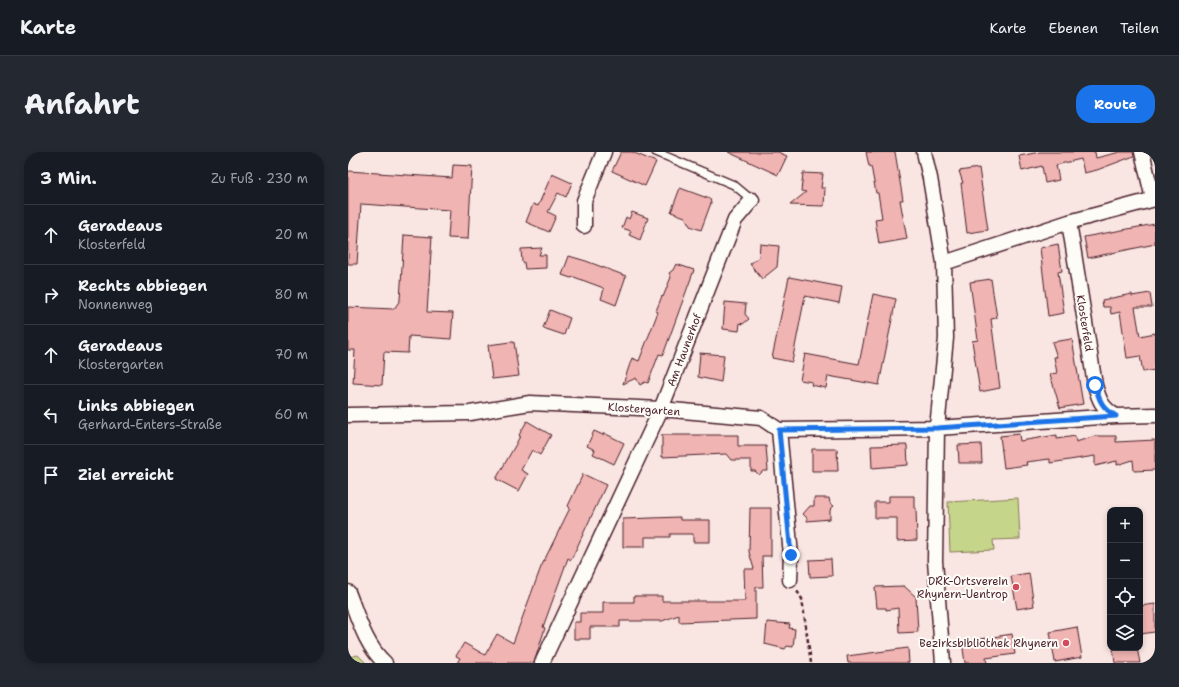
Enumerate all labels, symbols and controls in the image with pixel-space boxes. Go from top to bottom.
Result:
text: Karte [20,15,76,40]
text: Karte [990,19,1027,37]
text: Ebenen [1049,19,1098,37]
text: Teilen [1120,19,1159,37]
text: Anfahrt [24,85,140,123]
button: Route [1076,85,1155,123]
text: 3 Min. [40,167,97,189]
text: Zu Fuß · 230 m [211,170,308,187]
text: Geradeaus [78,216,163,236]
icon: ahead [40,224,62,246]
text: 20 m [275,226,308,243]
text: Klosterfeld [78,236,145,253]
text: Rechts abbiegen [78,276,207,296]
icon: right [40,284,62,306]
text: 80 m [274,286,308,303]
street label: Klosterfeld [1073,294,1096,352]
text: Nonnenweg [78,296,153,313]
street label: Am Haunerhof [664,311,706,389]
text: Geradeaus [78,336,163,356]
icon: ahead [40,344,62,366]
text: 70 m [274,346,308,363]
text: Klostergarten [78,356,164,373]
route start [1086,376,1104,394]
text: Links abbiegen [78,396,194,416]
street label: Klostergarten [607,399,681,420]
icon: left [40,404,62,426]
text: 60 m [275,406,308,423]
text: Gerhard-Enters-Straße [78,416,222,433]
icon: arrive [40,464,62,486]
text: Ziel erreicht [78,465,174,485]
map controls [1107,507,1143,651]
button: + [1107,507,1143,543]
button: − [1107,543,1143,579]
route end [782,546,800,564]
place label: DRK-Ortsverein Rhynern-Uentrop [917,574,1008,602]
button: locate [1107,579,1143,615]
marker: DRK-Ortsverein Rhynern-Uentrop [1011,582,1021,592]
button: layers [1107,615,1143,651]
place label: Bezirksbibliothek Rhynern [919,636,1058,651]
marker: Bezirksbibliothek Rhynern [1061,638,1071,648]

